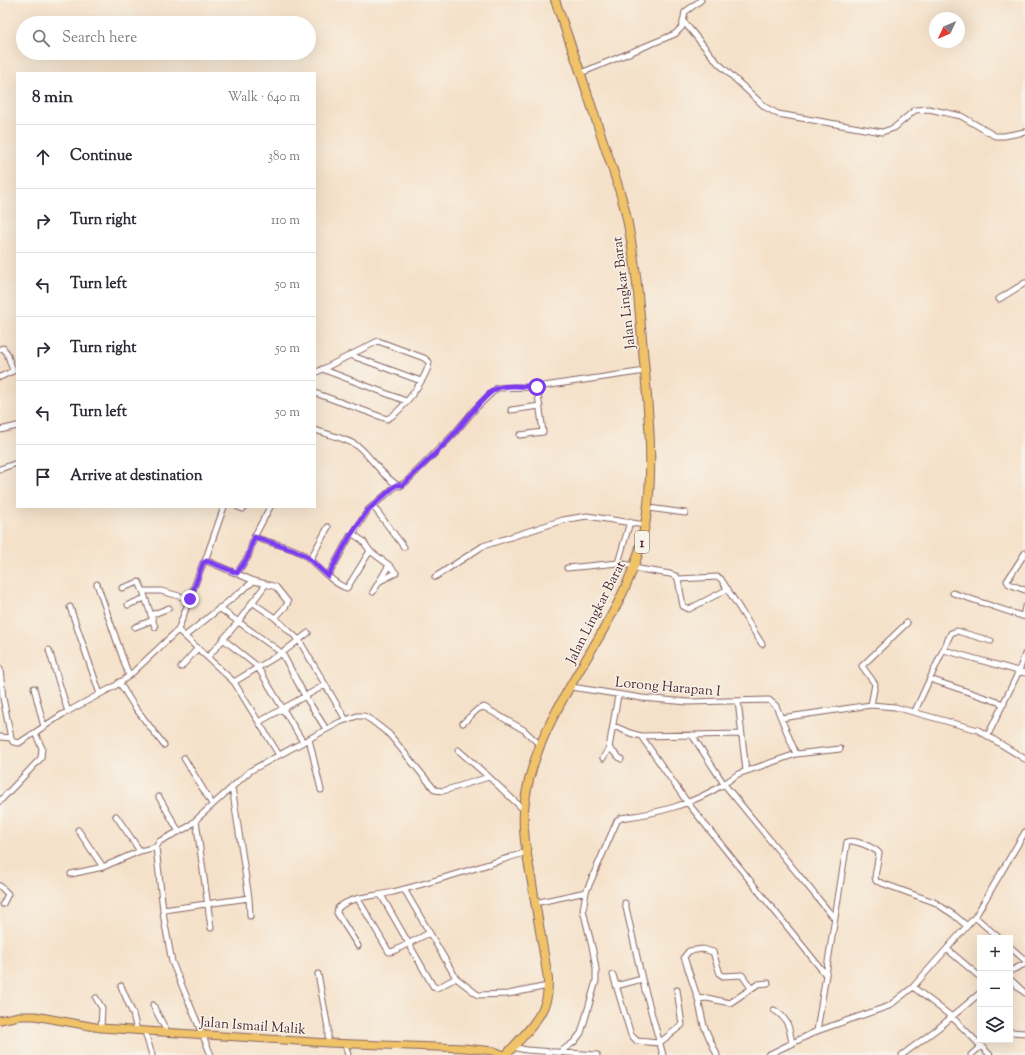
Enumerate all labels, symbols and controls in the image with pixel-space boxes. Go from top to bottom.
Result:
north arrow [929,12,965,48]
search box [16,16,316,60]
icon: search [30,27,52,49]
text: Search here [62,28,137,49]
text: 8 min [32,86,73,110]
text: Walk · 640 m [228,89,300,107]
icon: ahead [32,146,54,168]
text: Continue [70,146,132,167]
text: 380 m [268,148,300,166]
icon: right [32,210,54,232]
text: Turn right [70,210,136,231]
text: 110 m [271,212,300,230]
street label: Jalan Lingkar Barat [608,235,642,351]
icon: left [32,274,54,296]
text: Turn left [70,274,127,295]
text: 50 m [275,276,300,294]
icon: right [32,338,54,360]
text: Turn right [70,338,136,359]
text: 50 m [275,340,300,358]
route start [528,378,546,396]
icon: left [32,402,54,424]
text: Turn left [70,402,127,423]
text: 50 m [275,404,300,422]
icon: arrive [32,466,54,488]
text: Arrive at destination [70,466,203,487]
road number: 1 [635,531,649,553]
street label: Jalan Lingkar Barat [562,558,631,669]
route end [181,590,199,608]
street label: Lorong Harapan I [614,673,722,703]
map controls [977,935,1013,1043]
button: + [977,935,1013,971]
button: − [977,971,1013,1007]
button: layers [977,1007,1013,1043]
street label: Jalan Ismail Malik [198,1013,307,1041]

